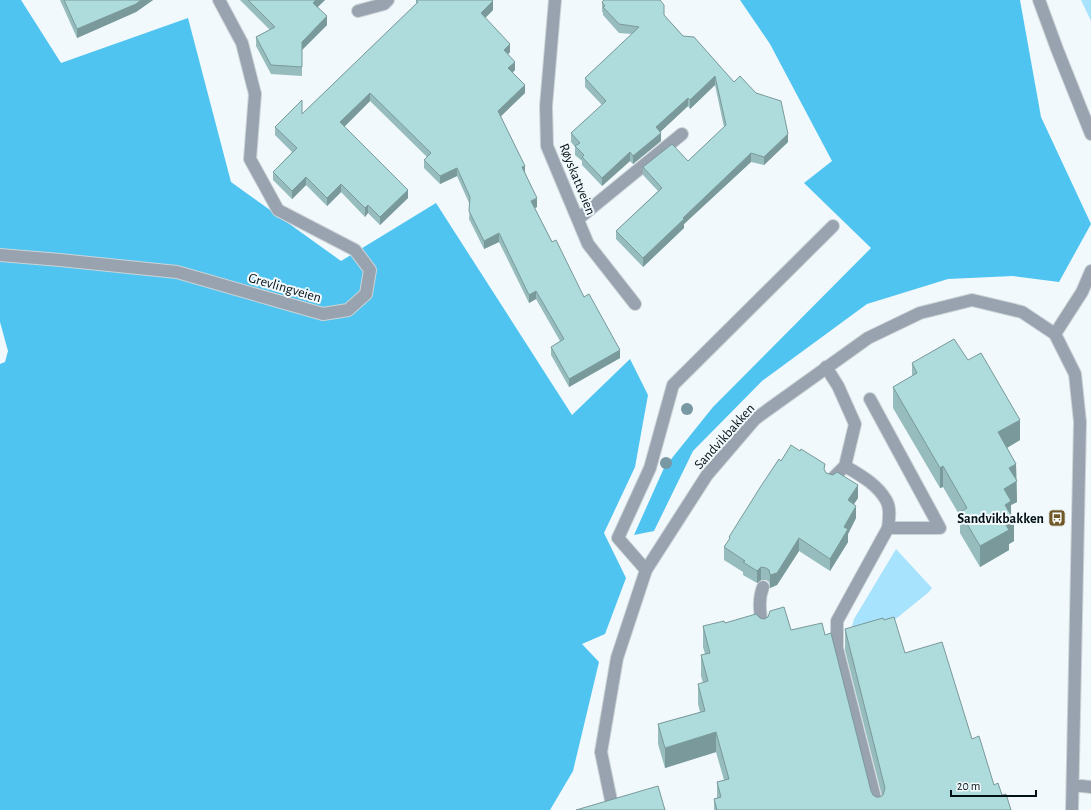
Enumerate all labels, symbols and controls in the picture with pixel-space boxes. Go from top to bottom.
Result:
street label: Røyskattveien [556,142,598,217]
street label: Grevlingveien [247,271,323,305]
street label: Sandvikbakken [692,401,758,472]
bus stop icon: Sandvikbakken [1047,508,1067,528]
place label: Sandvikbakken [957,512,1044,526]
scale bar [951,772,1036,798]
text: 20 m [957,780,980,792]

